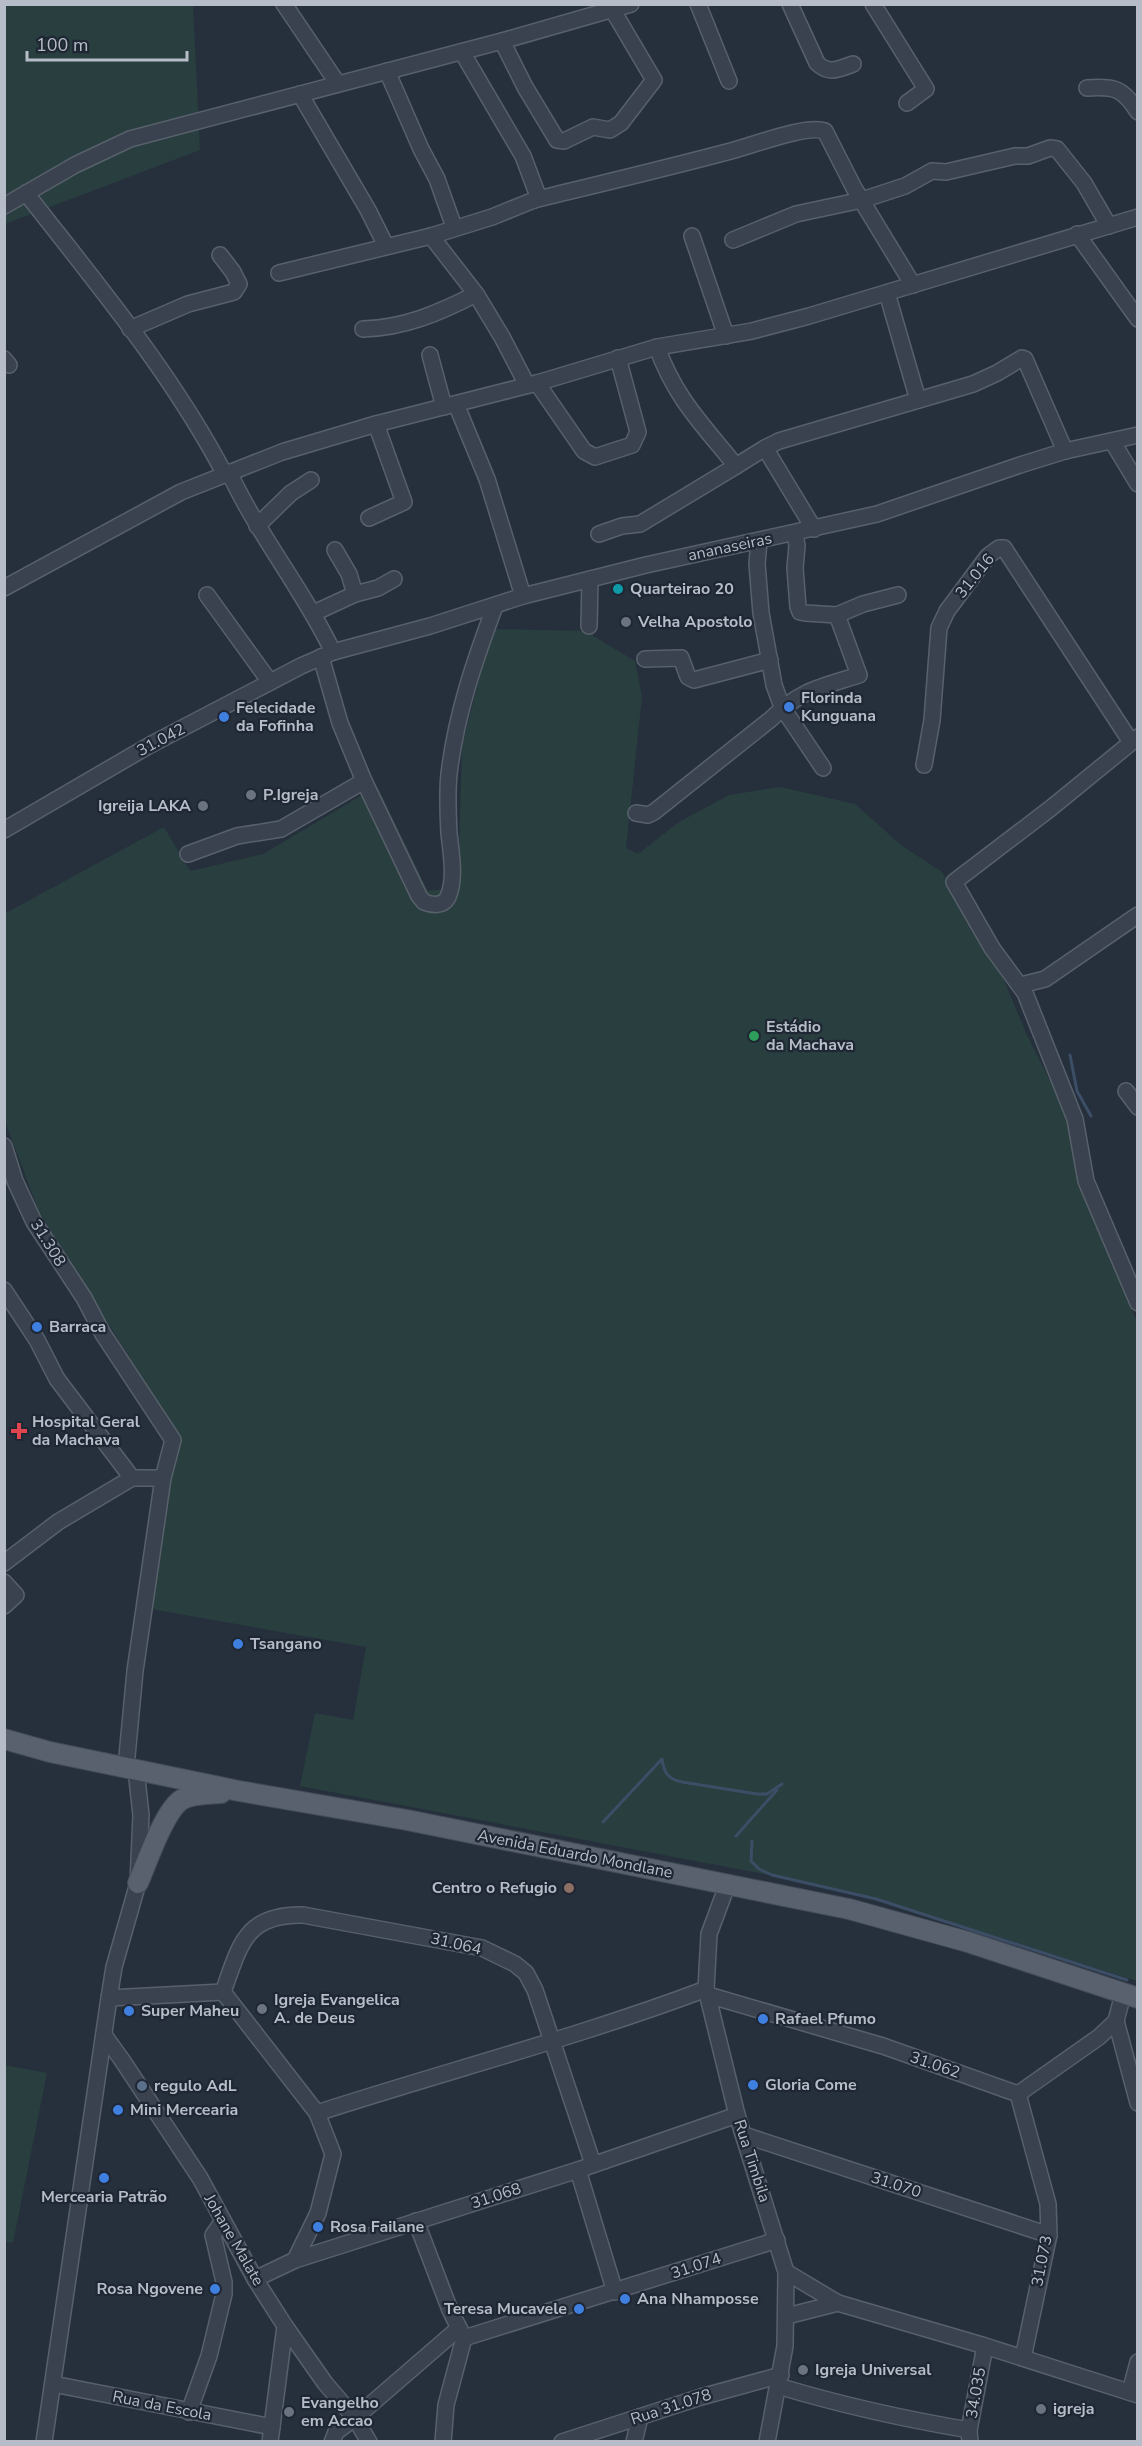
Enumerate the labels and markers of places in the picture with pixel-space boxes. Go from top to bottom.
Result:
place label: Quarteirao 20 [630,578,734,600]
marker: Quarteirao 20 [611,582,625,596]
place label: Velha Apostolo [637,611,753,633]
marker: Velha Apostolo [619,615,633,629]
place label: Florinda Kunguana [801,687,876,727]
place label: Felecidade da Fofinha [236,697,316,737]
marker: Florinda Kunguana [782,700,796,714]
marker: Felecidade da Fofinha [217,710,231,724]
place label: P.Igreja [263,784,318,806]
marker: P.Igreja [244,788,258,802]
place label: Igreija LAKA [98,795,191,817]
marker: Igreija LAKA [196,799,210,813]
place label: Estádio da Machava [766,1016,854,1056]
marker: Estádio da Machava [747,1029,761,1043]
place label: Barraca [49,1316,106,1338]
marker: Barraca [30,1320,44,1334]
place label: Hospital Geral da Machava [32,1411,140,1451]
marker: Hospital Geral da Machava [10,1422,28,1440]
place label: Tsangano [250,1633,322,1655]
marker: Tsangano [231,1637,245,1651]
place label: Centro o Refugio [432,1877,557,1899]
marker: Centro o Refugio [562,1881,576,1895]
place label: Igreja Evangelica A. de Deus [274,1989,400,2029]
place label: Super Maheu [141,2000,239,2022]
marker: Igreja Evangelica A. de Deus [255,2002,269,2016]
marker: Super Maheu [122,2004,136,2018]
place label: Rafael Pfumo [775,2008,876,2030]
marker: Rafael Pfumo [756,2012,770,2026]
place label: Gloria Come [765,2074,857,2096]
place label: regulo AdL [154,2075,237,2097]
marker: Gloria Come [746,2078,760,2092]
marker: regulo AdL [135,2079,149,2093]
place label: Mini Mercearia [130,2099,238,2121]
marker: Mini Mercearia [111,2103,125,2117]
marker: Mercearia Patrão [97,2171,111,2185]
place label: Mercearia Patrão [41,2186,167,2208]
place label: Rosa Failane [330,2216,425,2238]
marker: Rosa Failane [311,2220,325,2234]
place label: Rosa Ngovene [96,2278,203,2300]
marker: Rosa Ngovene [208,2282,222,2296]
place label: Ana Nhamposse [637,2288,759,2310]
marker: Ana Nhamposse [618,2292,632,2306]
place label: Teresa Mucavele [444,2298,567,2320]
marker: Teresa Mucavele [572,2302,586,2316]
place label: Igreja Universal [815,2359,931,2381]
marker: Igreja Universal [796,2363,810,2377]
place label: Evangelho em Accao [301,2392,379,2432]
place label: igreja [1053,2398,1094,2420]
marker: igreja [1034,2402,1048,2416]
marker: Evangelho em Accao [282,2405,296,2419]

